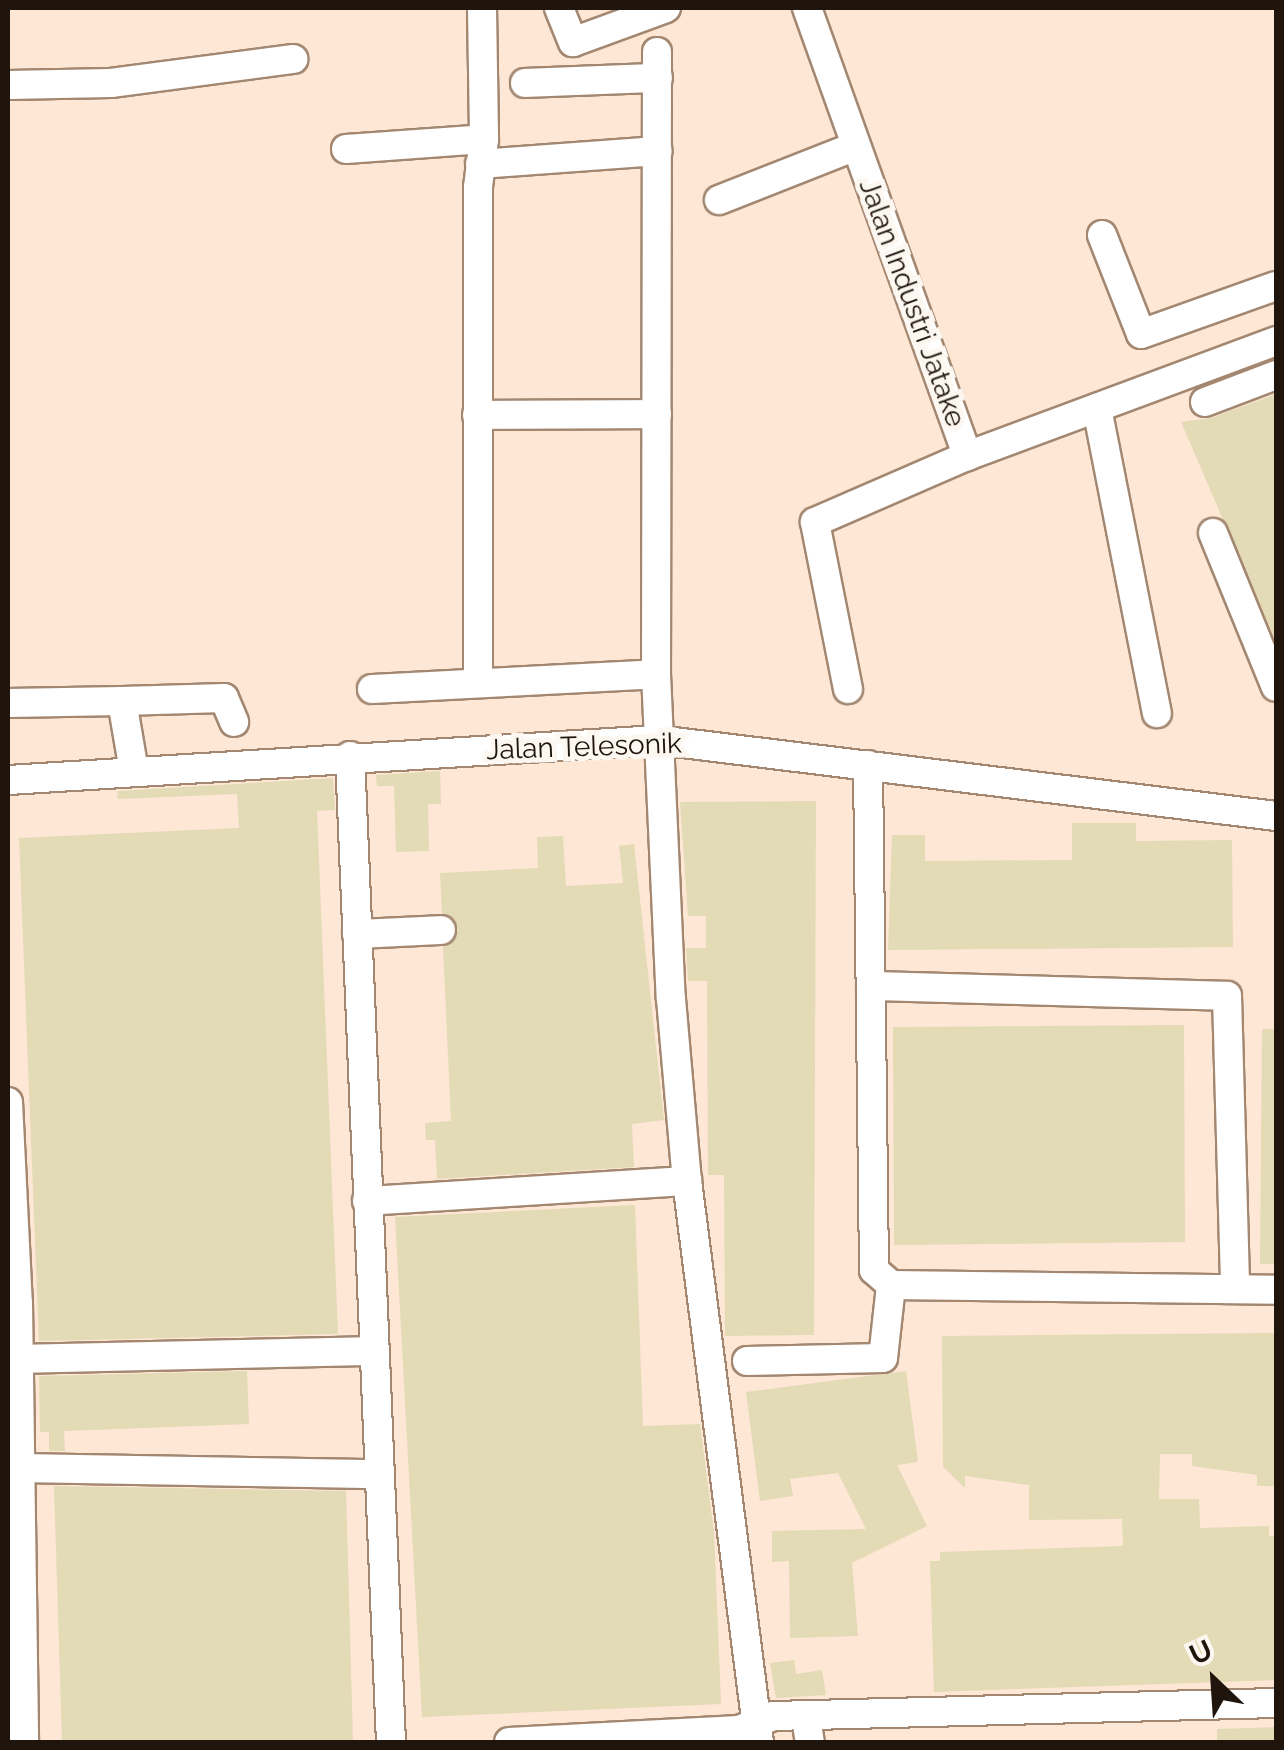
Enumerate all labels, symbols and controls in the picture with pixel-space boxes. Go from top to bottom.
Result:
street label: Jalan Industri Jatake [851,174,973,432]
street label: Jalan Telesonik [485,727,683,767]
north arrow [1164,1630,1264,1730]
text: U [1185,1633,1218,1672]

